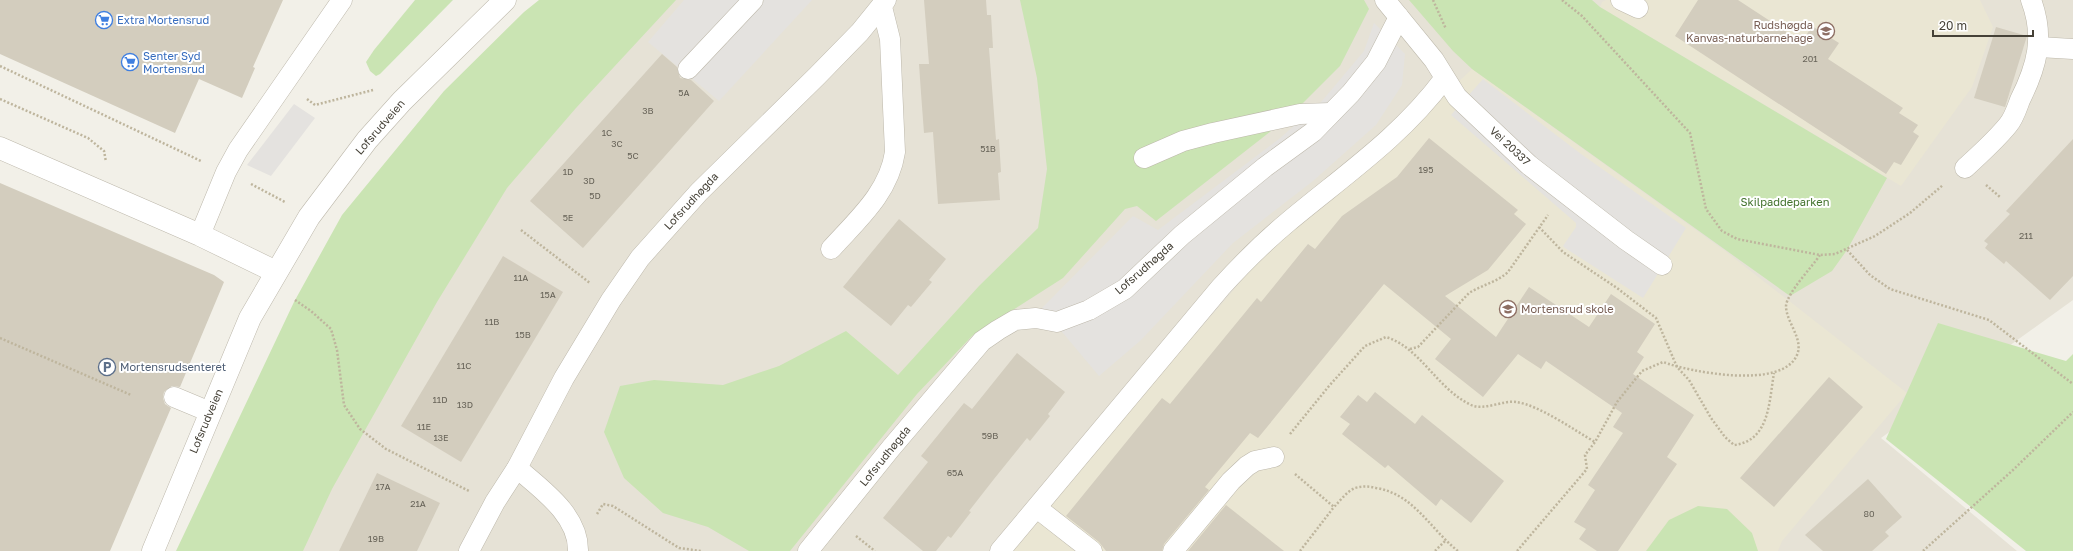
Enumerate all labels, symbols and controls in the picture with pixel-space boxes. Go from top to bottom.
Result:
supermarket icon: Extra Mortensrud [94,10,114,30]
scale bar [1933,12,2033,38]
place label: Extra Mortensrud [117,13,209,26]
place label: Rudshøgda Kanvas-naturbarnehage [1686,18,1813,44]
text: 20 m [1939,18,1967,33]
school or university icon: Rudshøgda Kanvas-naturbarnehage [1816,21,1836,41]
place label: Senter Syd Mortensrud [143,49,205,75]
supermarket icon: Senter Syd Mortensrud [120,52,140,72]
house number: 201 [1802,53,1818,64]
house number: 5A [678,87,690,98]
street label: Lofsrudveien [352,97,407,157]
house number: 3B [642,105,654,116]
street label: Vei 20337 [1487,124,1533,168]
house number: 1C [602,127,612,138]
house number: 3C [611,138,623,149]
house number: 51B [980,143,996,154]
house number: 5C [627,150,639,161]
house number: 195 [1418,164,1434,175]
house number: 1D [563,166,573,177]
street label: Lofsrudhøgda [661,169,720,232]
house number: 3D [583,175,595,186]
house number: 5D [589,190,601,201]
park label: Skilpaddeparken [1740,195,1830,208]
house number: 5E [563,212,573,223]
house number: 211 [2019,230,2034,241]
street label: Lofsrudhøgda [1112,239,1176,297]
house number: 11A [514,272,528,283]
house number: 15A [540,289,556,300]
school or university icon: Mortensrud skole [1498,299,1518,319]
place label: Mortensrud skole [1521,302,1614,315]
house number: 11B [485,316,499,327]
house number: 15B [515,329,531,340]
parking icon: Mortensrudsenteret [97,357,117,377]
place label: Mortensrudsenteret [120,360,226,373]
house number: 11C [457,360,471,371]
street label: Lofsrudveien [186,387,225,455]
house number: 11D [432,394,448,405]
house number: 13D [457,399,473,410]
house number: 11E [417,421,431,432]
street label: Lofsrudhøgda [856,423,913,488]
house number: 59B [982,430,998,441]
house number: 13E [433,432,449,443]
house number: 65A [947,467,963,478]
house number: 17A [375,481,391,492]
house number: 21A [410,498,426,509]
house number: 80 [1863,508,1875,519]
house number: 19B [368,533,384,544]

